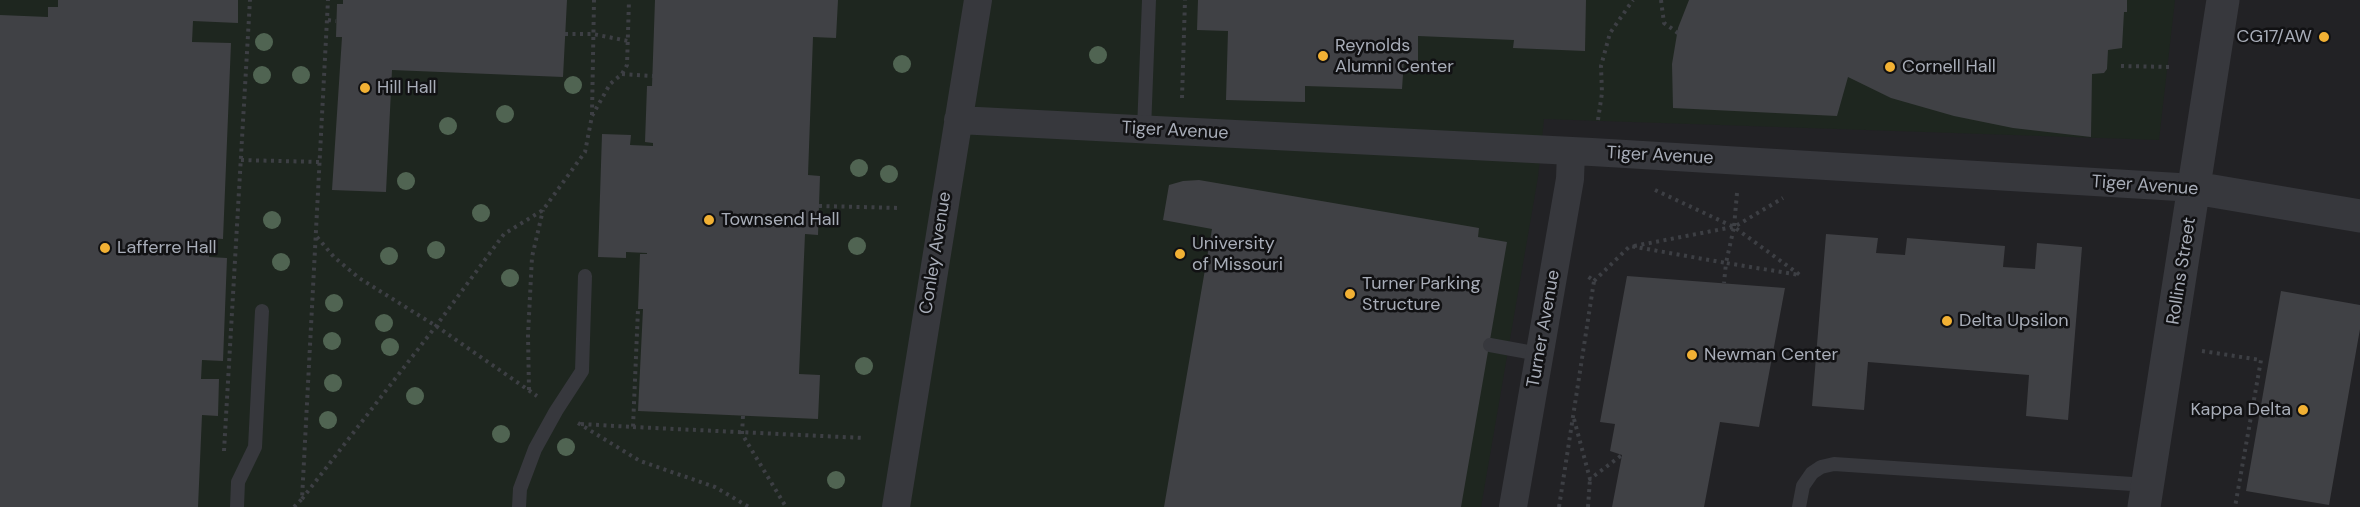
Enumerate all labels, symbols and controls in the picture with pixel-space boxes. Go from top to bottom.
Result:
place label: CG17/AW [2237,26,2312,48]
marker: CG17/AW [2317,30,2331,44]
place label: Reynolds Alumni Center [1335,35,1454,78]
marker: Reynolds Alumni Center [1316,49,1330,63]
place label: Cornell Hall [1902,56,1996,78]
marker: Cornell Hall [1883,60,1897,74]
place label: Hill Hall [377,77,436,99]
marker: Hill Hall [358,81,372,95]
street label: Tiger Avenue [1121,117,1229,145]
street label: Tiger Avenue [1606,142,1714,170]
street label: Tiger Avenue [2091,171,2199,201]
street label: Conley Avenue [916,190,956,316]
place label: Townsend Hall [721,209,840,231]
marker: Townsend Hall [702,213,716,227]
street label: Rollins Street [2163,216,2201,326]
place label: University of Missouri [1192,233,1283,276]
place label: Lafferre Hall [117,237,216,259]
marker: Lafferre Hall [98,241,112,255]
marker: University of Missouri [1173,247,1187,261]
street label: Turner Avenue [1523,268,1565,390]
place label: Turner Parking Structure [1362,273,1480,316]
marker: Turner Parking Structure [1343,287,1357,301]
place label: Delta Upsilon [1959,310,2069,332]
marker: Delta Upsilon [1940,314,1954,328]
place label: Newman Center [1704,344,1838,366]
marker: Newman Center [1685,348,1699,362]
place label: Kappa Delta [2191,399,2291,421]
marker: Kappa Delta [2296,403,2310,417]

